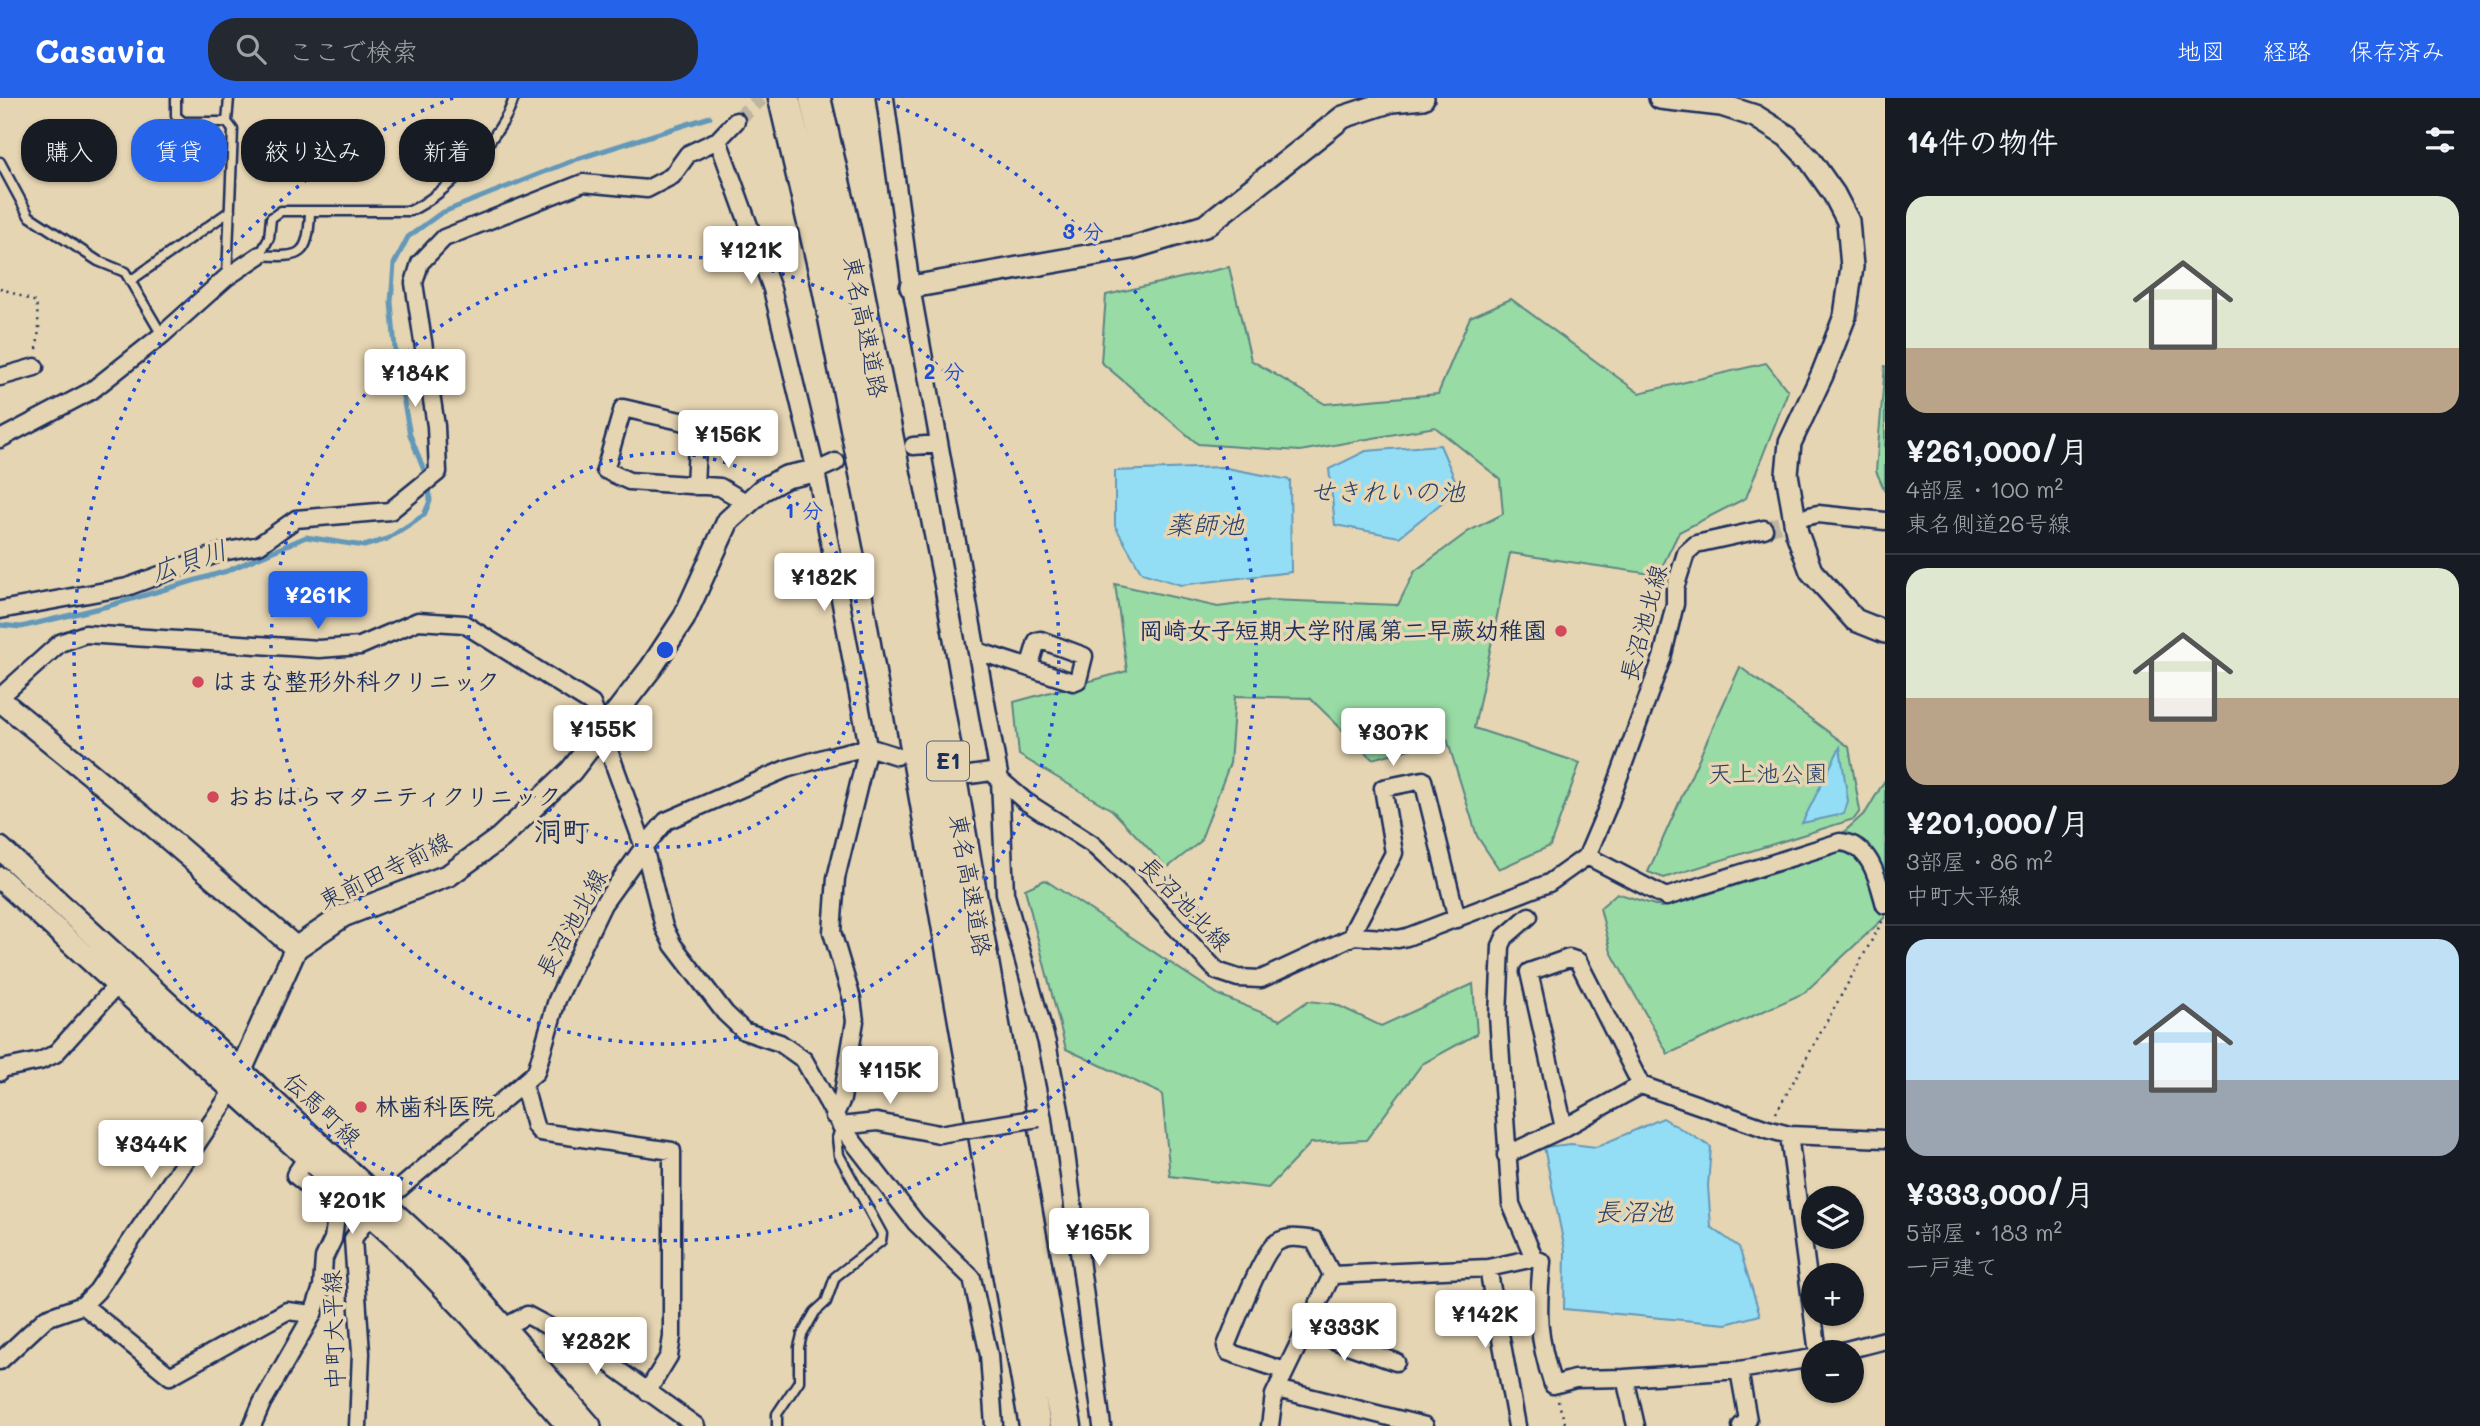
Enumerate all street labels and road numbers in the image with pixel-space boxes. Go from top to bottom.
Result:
street label: 東名高速道路 [838,253,895,400]
street label: 長沼池北線 [1612,561,1673,685]
road number: E1 [927,741,969,780]
street label: 東名高速道路 [944,811,999,958]
street label: 東前田寺前線 [313,824,456,915]
street label: 長沼池北線 [1133,849,1239,957]
street label: 長沼池北線 [528,862,613,982]
street label: 伝馬町線 [277,1065,369,1153]
street label: 中町大平線 [315,1270,350,1391]

